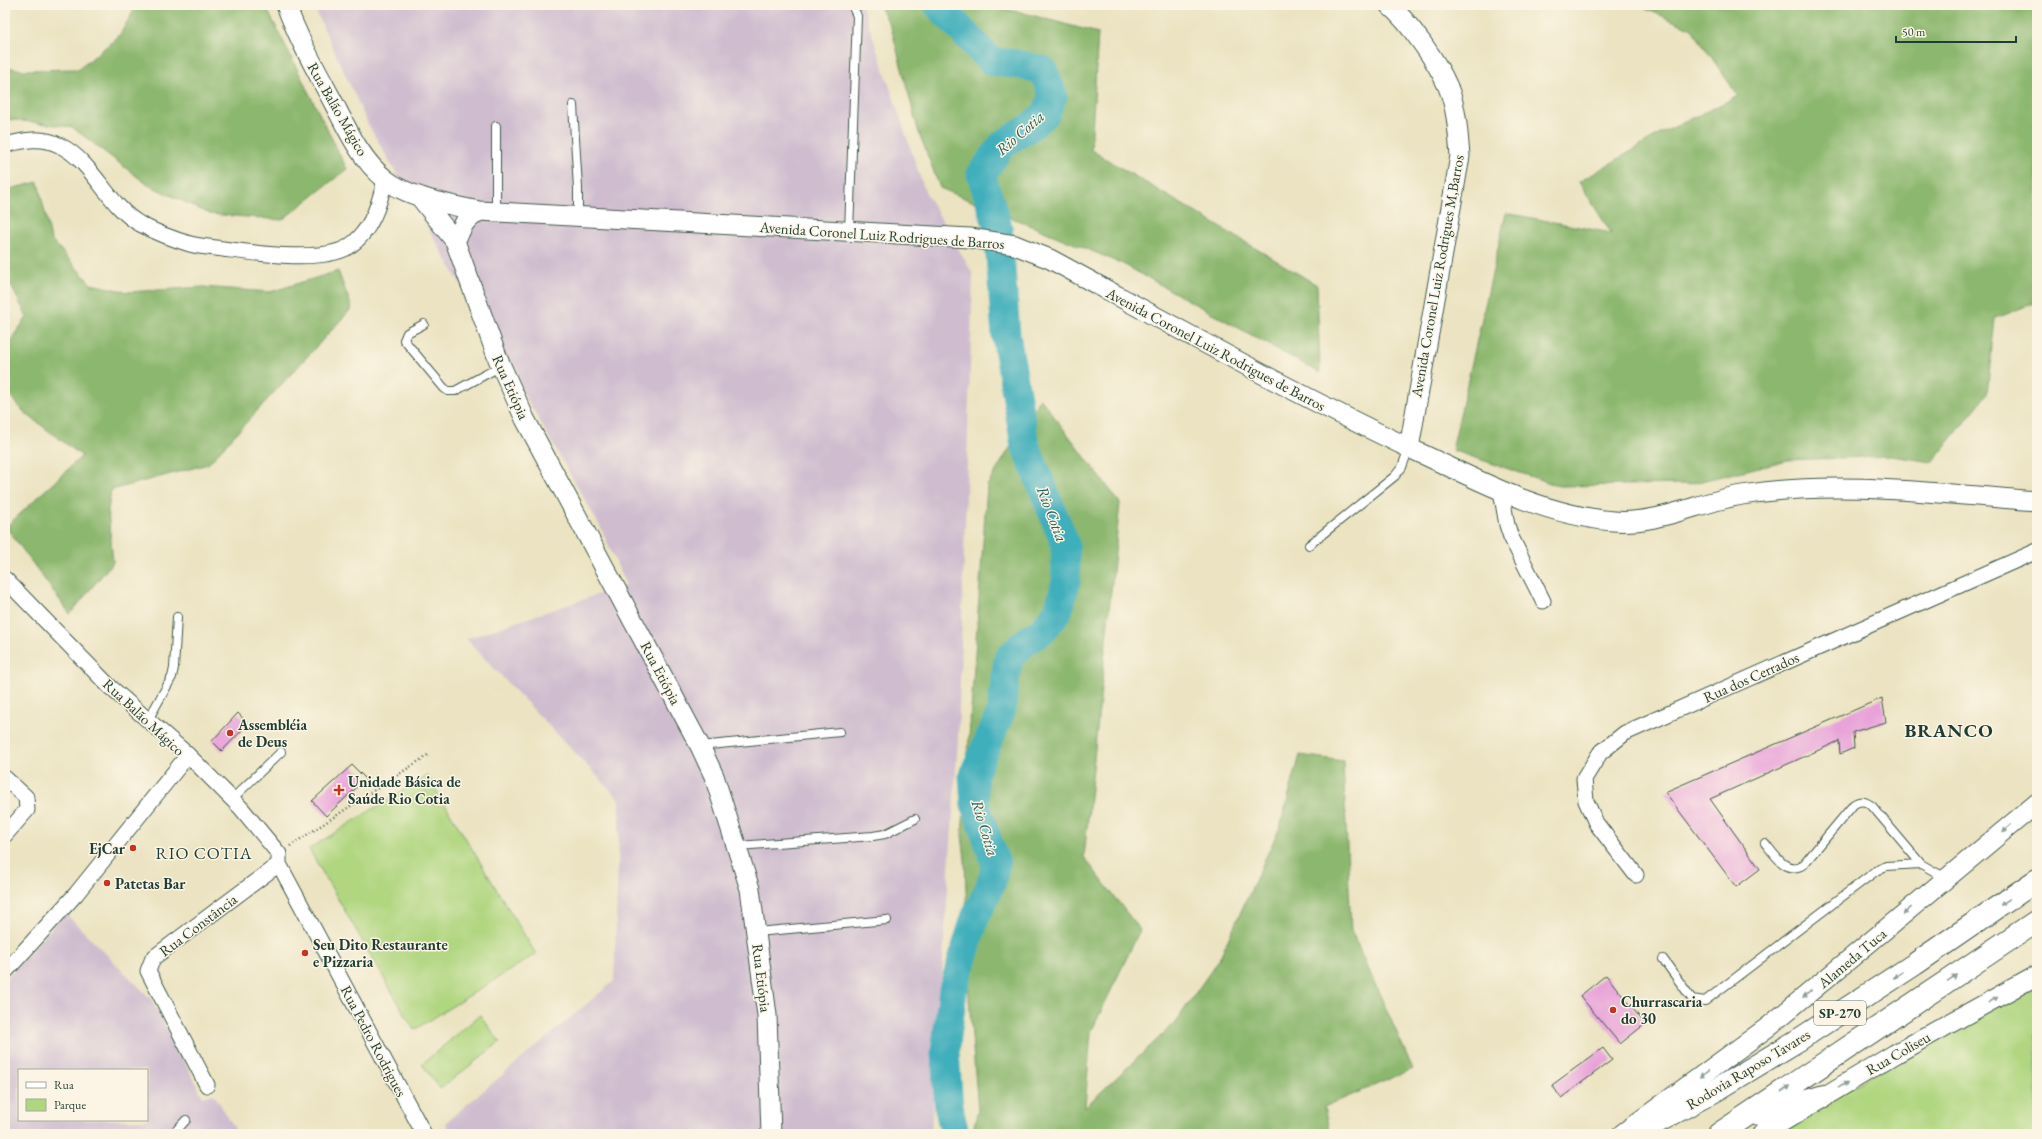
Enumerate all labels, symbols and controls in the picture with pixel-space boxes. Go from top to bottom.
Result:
scale bar [1896,18,2016,44]
text: 50 m [1902,24,1926,40]
street label: Rua Balão Mágico [304,59,372,159]
water label: Rio Cotia [991,106,1049,160]
street label: Avenida Coronel Luiz Rodrigues M,Barros [1406,153,1468,400]
street label: Avenida Coronel Luiz Rodrigues de Barros [758,217,1005,253]
street label: Avenida Coronel Luiz Rodrigues de Barros [1102,283,1329,415]
street label: Rua Etiópia [488,352,534,422]
water label: Rio Cotia [1032,483,1072,545]
street label: Rua Etiópia [636,638,686,708]
street label: Rua dos Cerrados [1700,647,1802,707]
street label: Rua Balão Mágico [99,674,189,760]
place label: Assembléia de Deus [237,715,307,751]
district label: BRANCO [1904,718,1994,743]
marker: Assembléia de Deus [225,728,235,738]
place label: Unidade Básica de Saúde Rio Cotia [348,772,461,808]
marker: Unidade Básica de Saúde Rio Cotia [333,784,345,796]
water label: Rio Cotia [966,797,1004,859]
one-way arrow [2002,823,2012,832]
place label: EjCar [89,839,126,858]
district label: RIO COTIA [156,842,252,864]
marker: EjCar [128,843,138,853]
place label: Patetas Bar [115,874,186,893]
marker: Patetas Bar [102,878,112,888]
street label: Rua Constância [155,889,241,961]
one-way arrow [1999,898,2010,906]
one-way arrow [1902,907,1913,916]
street label: Alameda Tuca [1813,924,1890,993]
place label: Seu Dito Restaurante e Pizzaria [313,935,448,971]
street label: Rua Etiópia [748,943,776,1013]
marker: Seu Dito Restaurante e Pizzaria [300,948,310,958]
one-way arrow [1892,971,1903,979]
one-way arrow [1947,974,1958,981]
street label: Rua Pedro Rodrigues [337,982,411,1100]
one-way arrow [1802,990,1813,999]
place label: Churrascaria do 30 [1621,992,1703,1028]
one-way arrow [1987,997,1999,1004]
road number: SP-270 [1814,1001,1866,1025]
marker: Churrascaria do 30 [1608,1005,1618,1015]
street label: Rodovia Raposo Tavares [1682,1024,1814,1114]
street label: Rua Coliseu [1862,1027,1934,1079]
legend [18,1069,148,1121]
one-way arrow [1699,1069,1710,1078]
text: Rua [54,1077,74,1093]
one-way arrow [1838,1081,1848,1089]
one-way arrow [1781,1085,1791,1093]
text: Parque [54,1097,86,1113]

